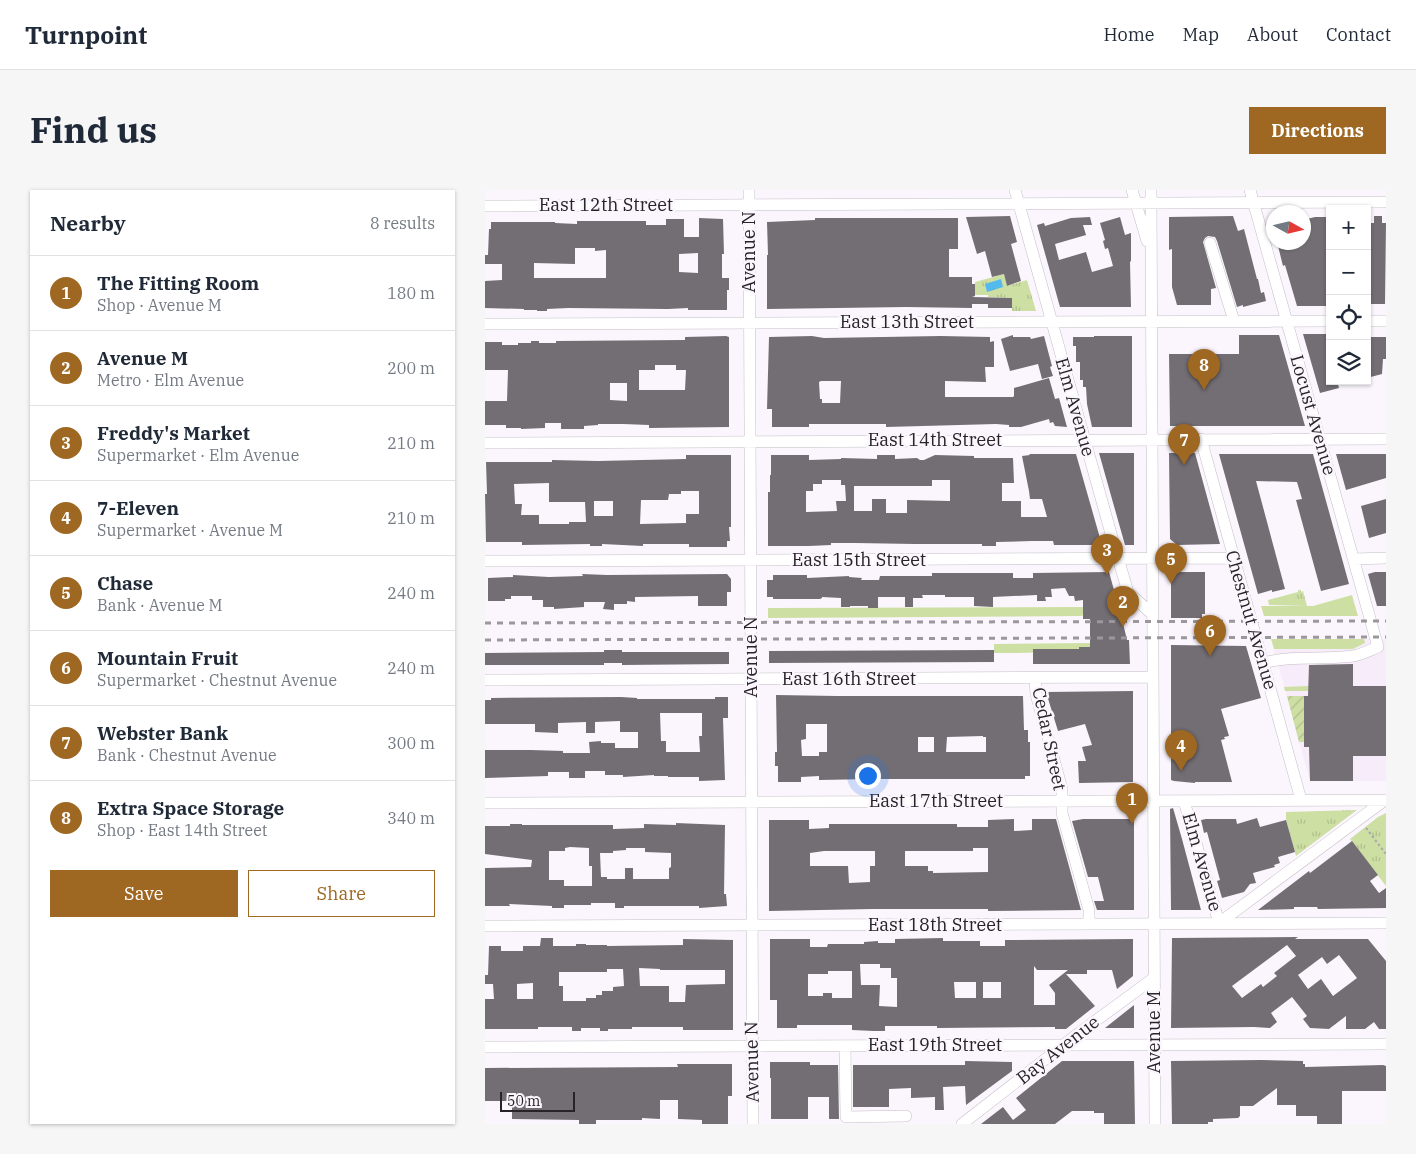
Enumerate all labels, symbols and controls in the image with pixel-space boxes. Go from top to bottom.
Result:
text: Turnpoint [25,19,147,51]
text: Home [1103,23,1155,46]
text: Map [1183,23,1219,46]
text: About [1247,23,1298,46]
text: Contact [1326,23,1391,46]
text: Find us [30,107,157,153]
button: Directions [1249,107,1386,154]
street label: East 12th Street [539,193,673,216]
north arrow [1266,205,1311,250]
map controls [1326,205,1371,385]
button: + [1326,205,1371,250]
text: Nearby [50,209,126,237]
street label: Avenue N [737,211,760,293]
text: 8 results [370,213,435,233]
button: − [1326,250,1371,295]
text: The Fitting Room [97,271,259,295]
text: 1 [61,283,71,303]
text: 180 m [387,283,435,303]
text: Shop · Avenue M [97,295,222,315]
button: locate [1326,295,1371,340]
street label: East 13th Street [840,310,974,333]
button: layers [1326,340,1371,385]
text: Avenue M [97,346,188,370]
pin: 8 [1188,349,1220,390]
street label: Locust Avenue [1285,352,1342,478]
street label: Elm Avenue [1050,355,1101,459]
text: 2 [61,358,71,378]
text: 200 m [387,358,435,378]
text: Metro · Elm Avenue [97,370,244,390]
text: Freddy's Market [97,421,250,445]
pin: 7 [1168,424,1200,465]
street label: East 14th Street [868,428,1002,451]
text: 3 [61,433,71,453]
text: 210 m [387,433,435,453]
text: Supermarket · Elm Avenue [97,445,299,465]
text: 7-Eleven [97,496,179,520]
text: 4 [61,508,71,528]
text: 210 m [387,508,435,528]
text: Supermarket · Avenue M [97,520,283,540]
pin: 3 [1091,534,1123,575]
pin: 5 [1155,543,1187,584]
street label: Chestnut Avenue [1221,547,1282,692]
street label: East 15th Street [792,548,926,571]
text: Chase [97,571,153,595]
text: 5 [61,583,71,603]
text: 240 m [387,583,435,603]
pin: 2 [1107,586,1139,627]
text: Bank · Avenue M [97,595,223,615]
pin: 6 [1194,615,1226,656]
street label: Avenue N [739,616,762,698]
text: Mountain Fruit [97,646,238,670]
text: 6 [61,658,71,678]
text: 240 m [387,658,435,678]
street label: East 16th Street [782,667,916,690]
text: Supermarket · Chestnut Avenue [97,670,337,690]
street label: Cedar Street [1027,685,1072,793]
text: Webster Bank [97,721,228,745]
pin: 4 [1165,730,1197,771]
text: 7 [61,733,71,753]
text: 300 m [387,733,435,753]
text: Bank · Chestnut Avenue [97,745,277,765]
your location [855,763,881,789]
pin: 1 [1116,783,1148,824]
street label: East 17th Street [869,789,1003,812]
text: Extra Space Storage [97,796,284,820]
text: 8 [61,808,71,828]
text: 340 m [387,808,435,828]
street label: Elm Avenue [1177,810,1228,914]
text: Shop · East 14th Street [97,820,267,840]
button: Save [50,870,238,917]
button: Share [248,870,435,917]
street label: East 18th Street [868,913,1002,936]
street label: Avenue M [1142,990,1165,1074]
street label: Bay Avenue [1012,1010,1104,1089]
street label: Avenue N [739,1021,764,1103]
street label: East 19th Street [868,1033,1002,1056]
scale bar [500,1089,575,1112]
text: 50 m [507,1092,540,1110]

